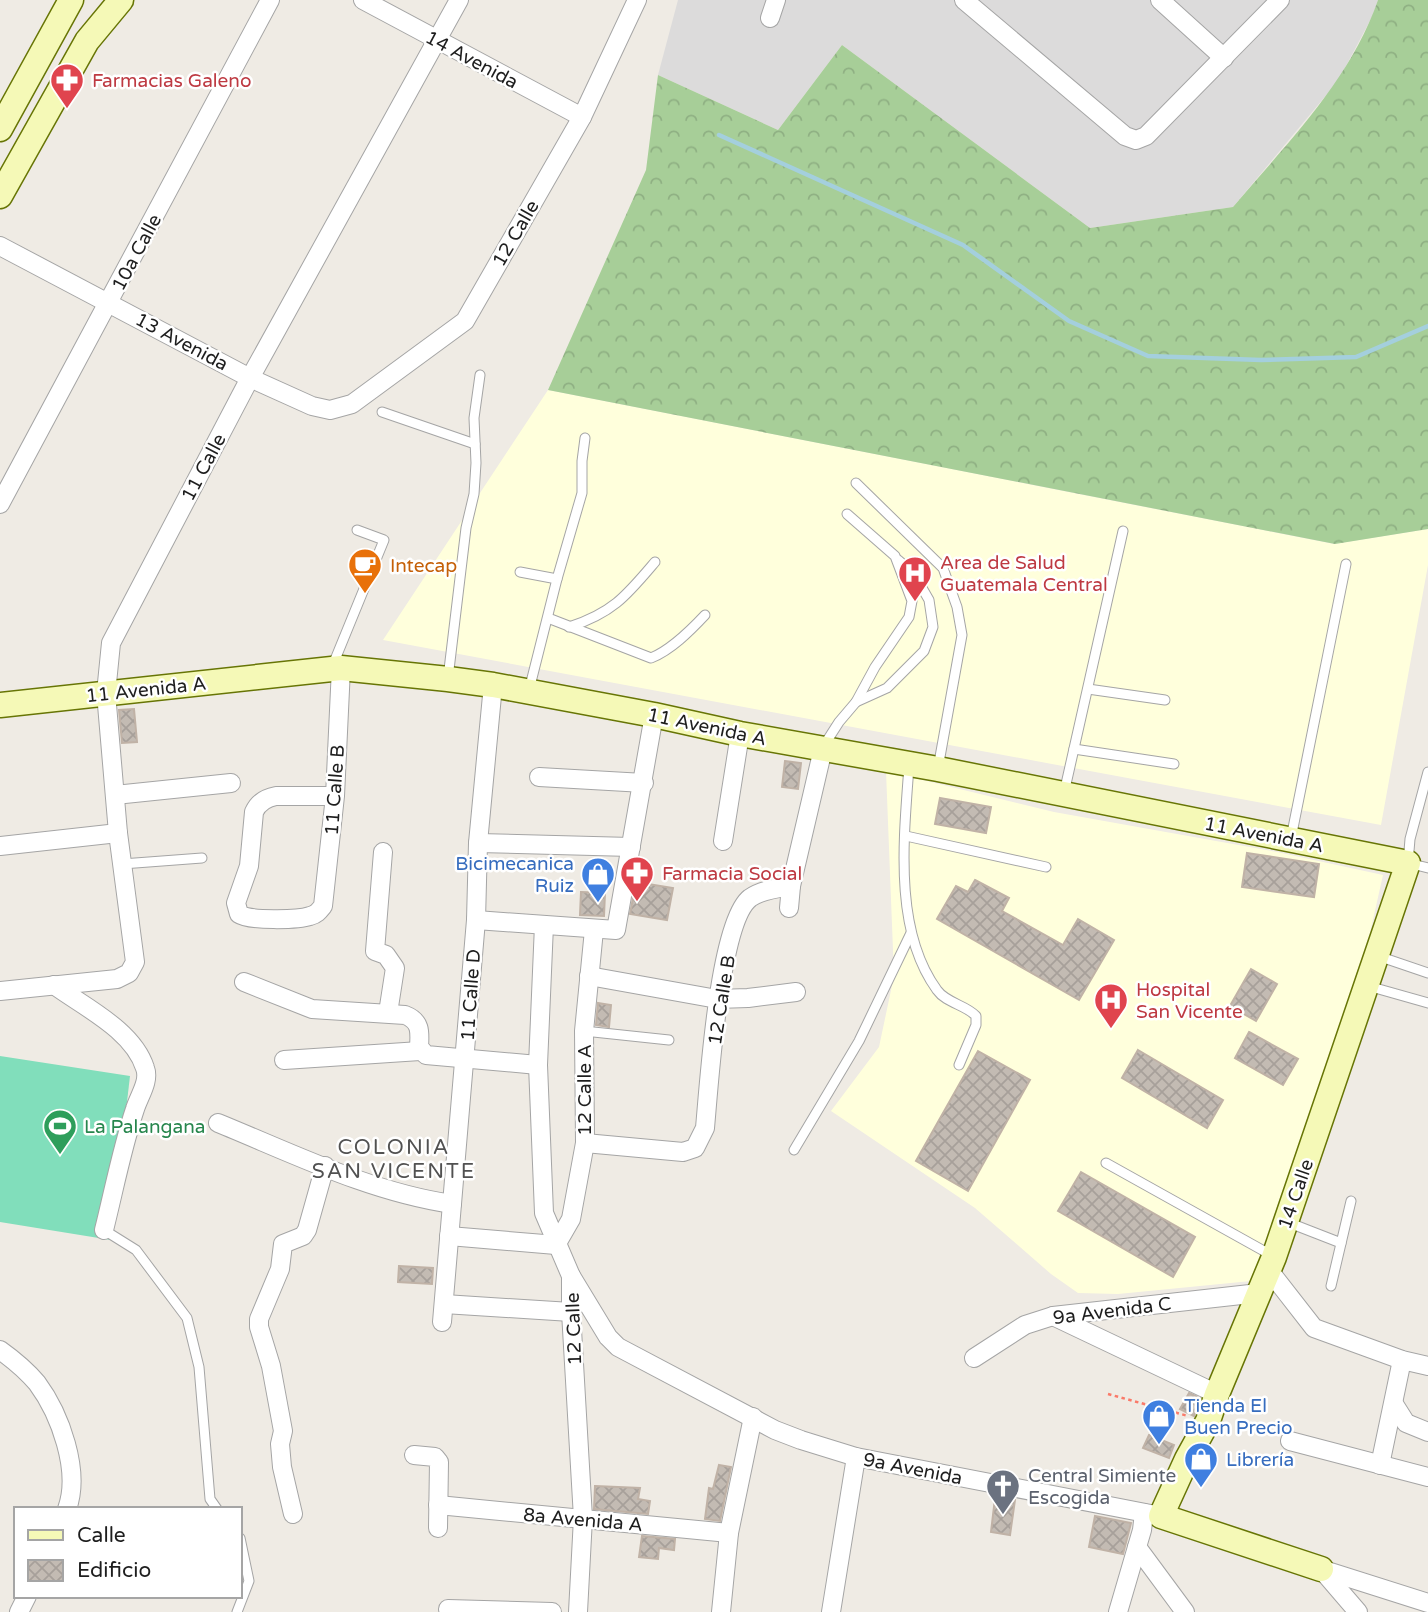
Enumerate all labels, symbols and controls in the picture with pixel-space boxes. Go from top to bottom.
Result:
street label: 14 Avenida [421,26,522,94]
pharmacy icon: Farmacias Galeno [48,61,86,110]
place label: Farmacias Galeno [92,70,251,92]
street label: 12 Calle [488,196,544,271]
street label: 10a Calle [108,210,166,295]
street label: 13 Avenida [131,308,232,376]
street label: 11 Calle [177,430,231,505]
cafe icon: Intecap [346,546,384,595]
place label: Area de Salud Guatemala Central [940,552,1108,596]
hospital icon: Area de Salud Guatemala Central [896,554,934,603]
place label: Intecap [390,555,457,577]
street label: 11 Avenida A [85,673,207,707]
street label: 11 Avenida A [645,704,768,750]
street label: 11 Calle B [321,744,349,836]
street label: 11 Avenida A [1202,813,1325,857]
place label: Bicimecanica Ruiz [455,853,574,897]
pharmacy icon: Farmacia Social [618,854,656,903]
shop icon: Bicimecanica Ruiz [579,855,617,904]
place label: Farmacia Social [662,863,802,885]
street label: 11 Calle D [457,948,485,1042]
street label: 12 Calle B [704,953,740,1047]
place label: Hospital San Vicente [1136,979,1243,1023]
hospital icon: Hospital San Vicente [1092,981,1130,1030]
street label: 12 Calle A [574,1044,596,1136]
sports icon: La Palangana [41,1107,79,1156]
place label: La Palangana [84,1116,205,1138]
district label: COLONIA SAN VICENTE [312,1135,476,1184]
street label: 14 Calle [1274,1156,1318,1232]
street label: 12 Calle [562,1292,586,1366]
street label: 9a Avenida C [1052,1293,1172,1329]
place label: Tienda El Buen Precio [1184,1395,1293,1439]
shop icon: Tienda El Buen Precio [1140,1397,1178,1446]
shop icon: Librería [1182,1440,1220,1489]
street label: 9a Avenida [861,1449,964,1489]
place label: Librería [1226,1449,1294,1471]
place label: Central Simiente Escogida [1028,1465,1176,1509]
church icon: Central Simiente Escogida [984,1467,1022,1516]
street label: 8a Avenida A [522,1504,644,1536]
legend [14,1507,242,1598]
text: Calle [77,1523,126,1548]
text: Edificio [77,1558,151,1583]

